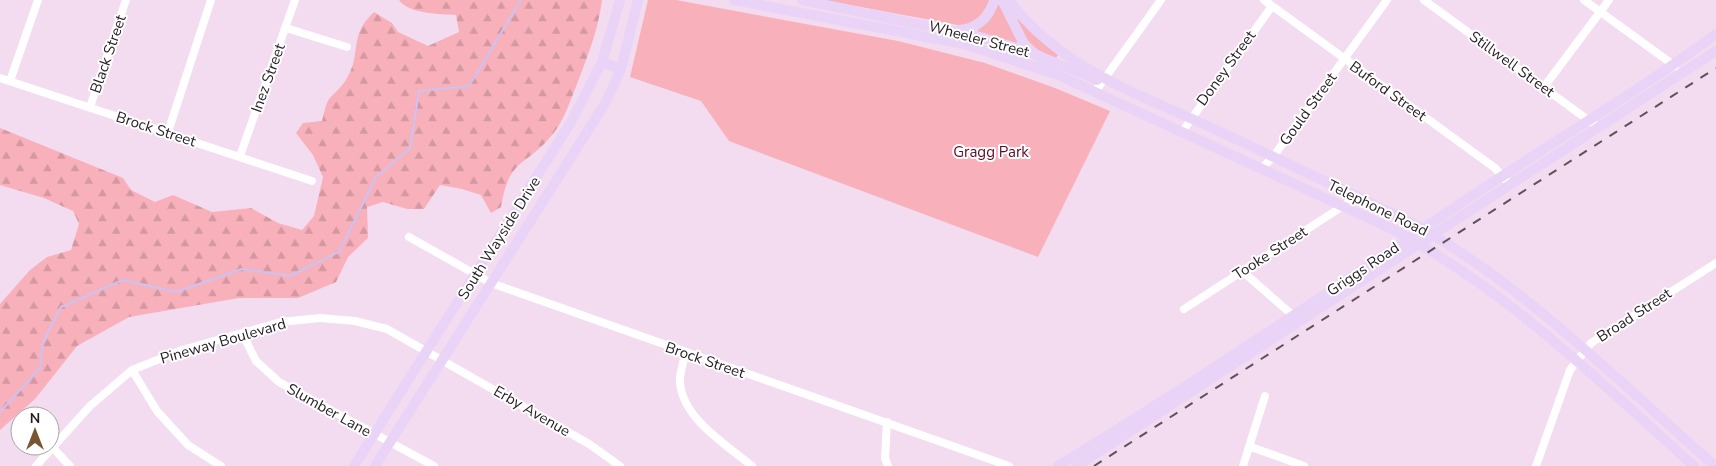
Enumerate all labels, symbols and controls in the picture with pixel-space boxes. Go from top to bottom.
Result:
street label: Black Street [85,11,131,96]
street label: Wheeler Street [926,16,1032,62]
street label: Doney Street [1192,26,1260,110]
street label: Stillwell Street [1465,26,1559,102]
street label: Inez Street [246,40,290,115]
street label: Buford Street [1346,56,1431,126]
street label: Gould Street [1275,68,1342,149]
street label: Brock Street [113,107,199,152]
park label: Gragg Park [953,142,1029,162]
street label: South Wayside Drive [453,173,545,303]
street label: Telephone Road [1325,175,1431,241]
street label: Tooke Street [1229,221,1312,284]
street label: Griggs Road [1323,237,1403,301]
street label: Broad Street [1593,283,1676,347]
street label: Pineway Boulevard [158,313,288,369]
street label: Brock Street [663,337,748,383]
street label: Slumber Lane [283,379,375,441]
street label: Erby Avenue [490,381,574,441]
north arrow [10,406,60,456]
text: N [30,409,40,428]

